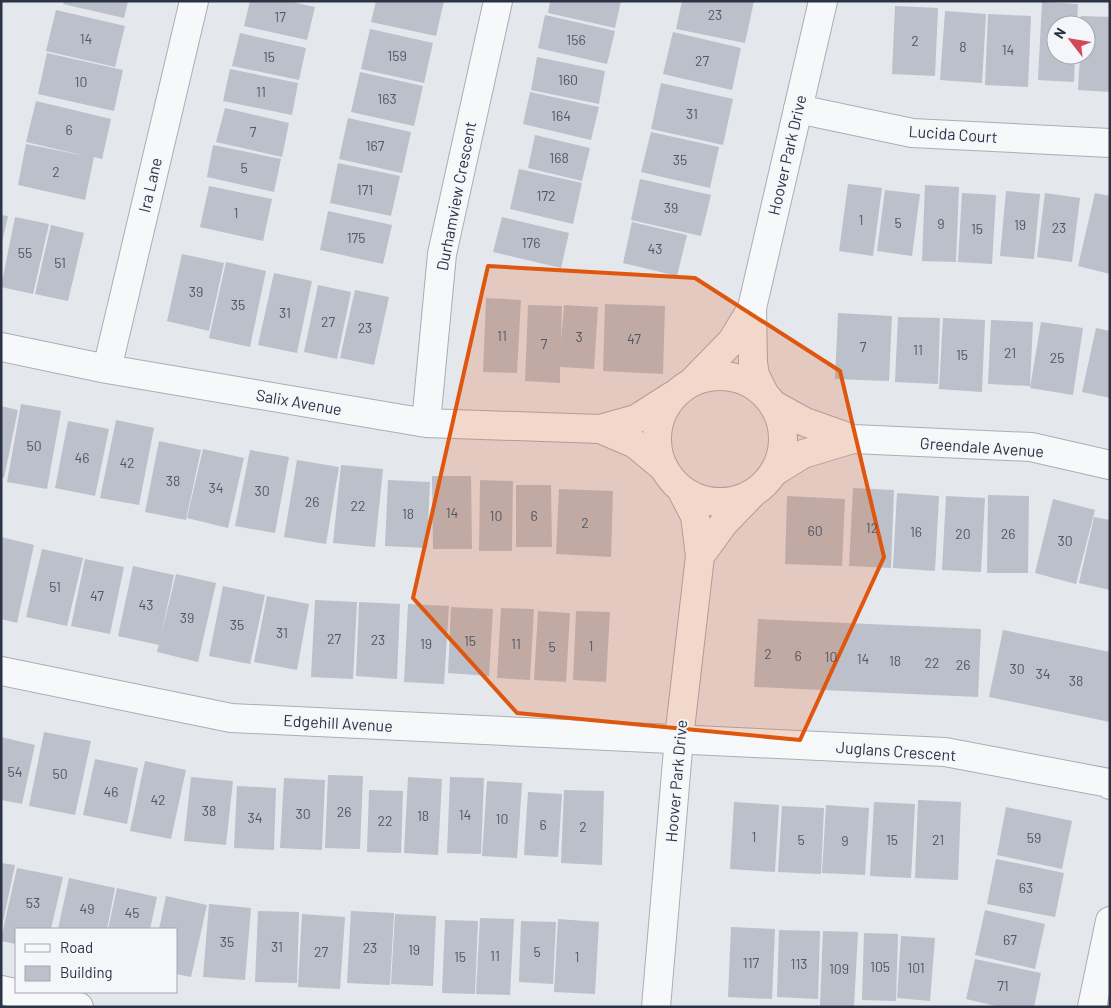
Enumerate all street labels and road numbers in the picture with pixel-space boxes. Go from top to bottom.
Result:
street label: Hoover Park Drive [763,93,810,217]
street label: Durhamview Crescent [432,120,479,272]
street label: Lucida Court [908,121,998,146]
street label: Ira Lane [134,156,165,214]
street label: Salix Avenue [255,385,344,418]
street label: Greendale Avenue [919,433,1045,460]
street label: Edgehill Avenue [283,710,393,735]
street label: Hoover Park Drive [661,719,690,843]
street label: Juglans Crescent [835,737,957,764]

